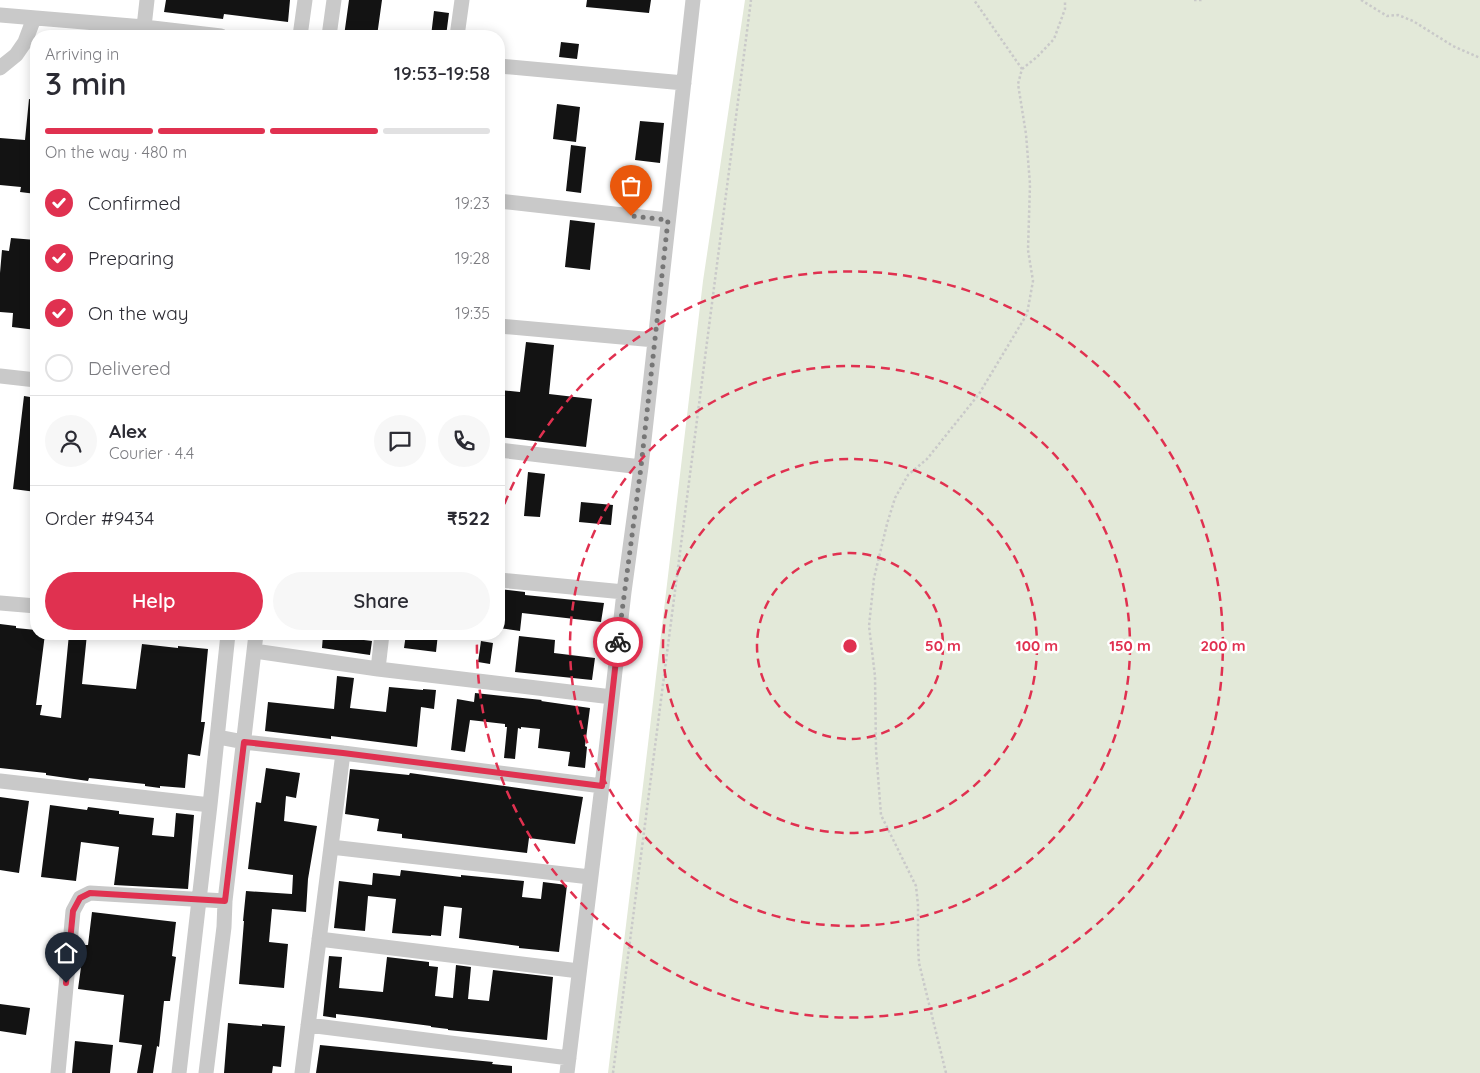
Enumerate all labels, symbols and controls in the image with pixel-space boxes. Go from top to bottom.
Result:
text: Arriving in [45,44,119,64]
text: 19:53–19:58 [394,61,490,85]
text: 3 min [45,63,127,103]
text: On the way · 480 m [45,142,187,162]
pin [610,165,652,216]
icon: bag [617,172,645,200]
icon: check [45,189,73,217]
text: Confirmed [88,191,181,215]
text: 19:23 [455,193,490,213]
icon: check [45,244,73,272]
text: Preparing [88,246,174,270]
text: 19:28 [455,248,490,268]
icon: check [45,299,73,327]
text: On the way [88,301,189,325]
text: 19:35 [455,303,490,323]
text: Delivered [88,356,171,380]
button: person [45,415,97,467]
button: chat [374,415,426,467]
button: phone [438,415,490,467]
text: Alex [109,419,147,443]
text: Courier · 4.4 [109,443,194,463]
text: Order #9434 [45,506,154,530]
text: ₹522 [447,506,490,530]
button: Help [45,572,263,630]
button: Share [273,572,490,630]
courier [593,617,643,667]
icon: bike [604,628,632,656]
text: 50 m [925,636,961,655]
text: 100 m [1016,636,1058,655]
text: 150 m [1109,636,1151,655]
text: 200 m [1201,636,1246,655]
centre of rings [841,637,859,655]
pin [45,932,87,983]
icon: home [52,939,80,967]

